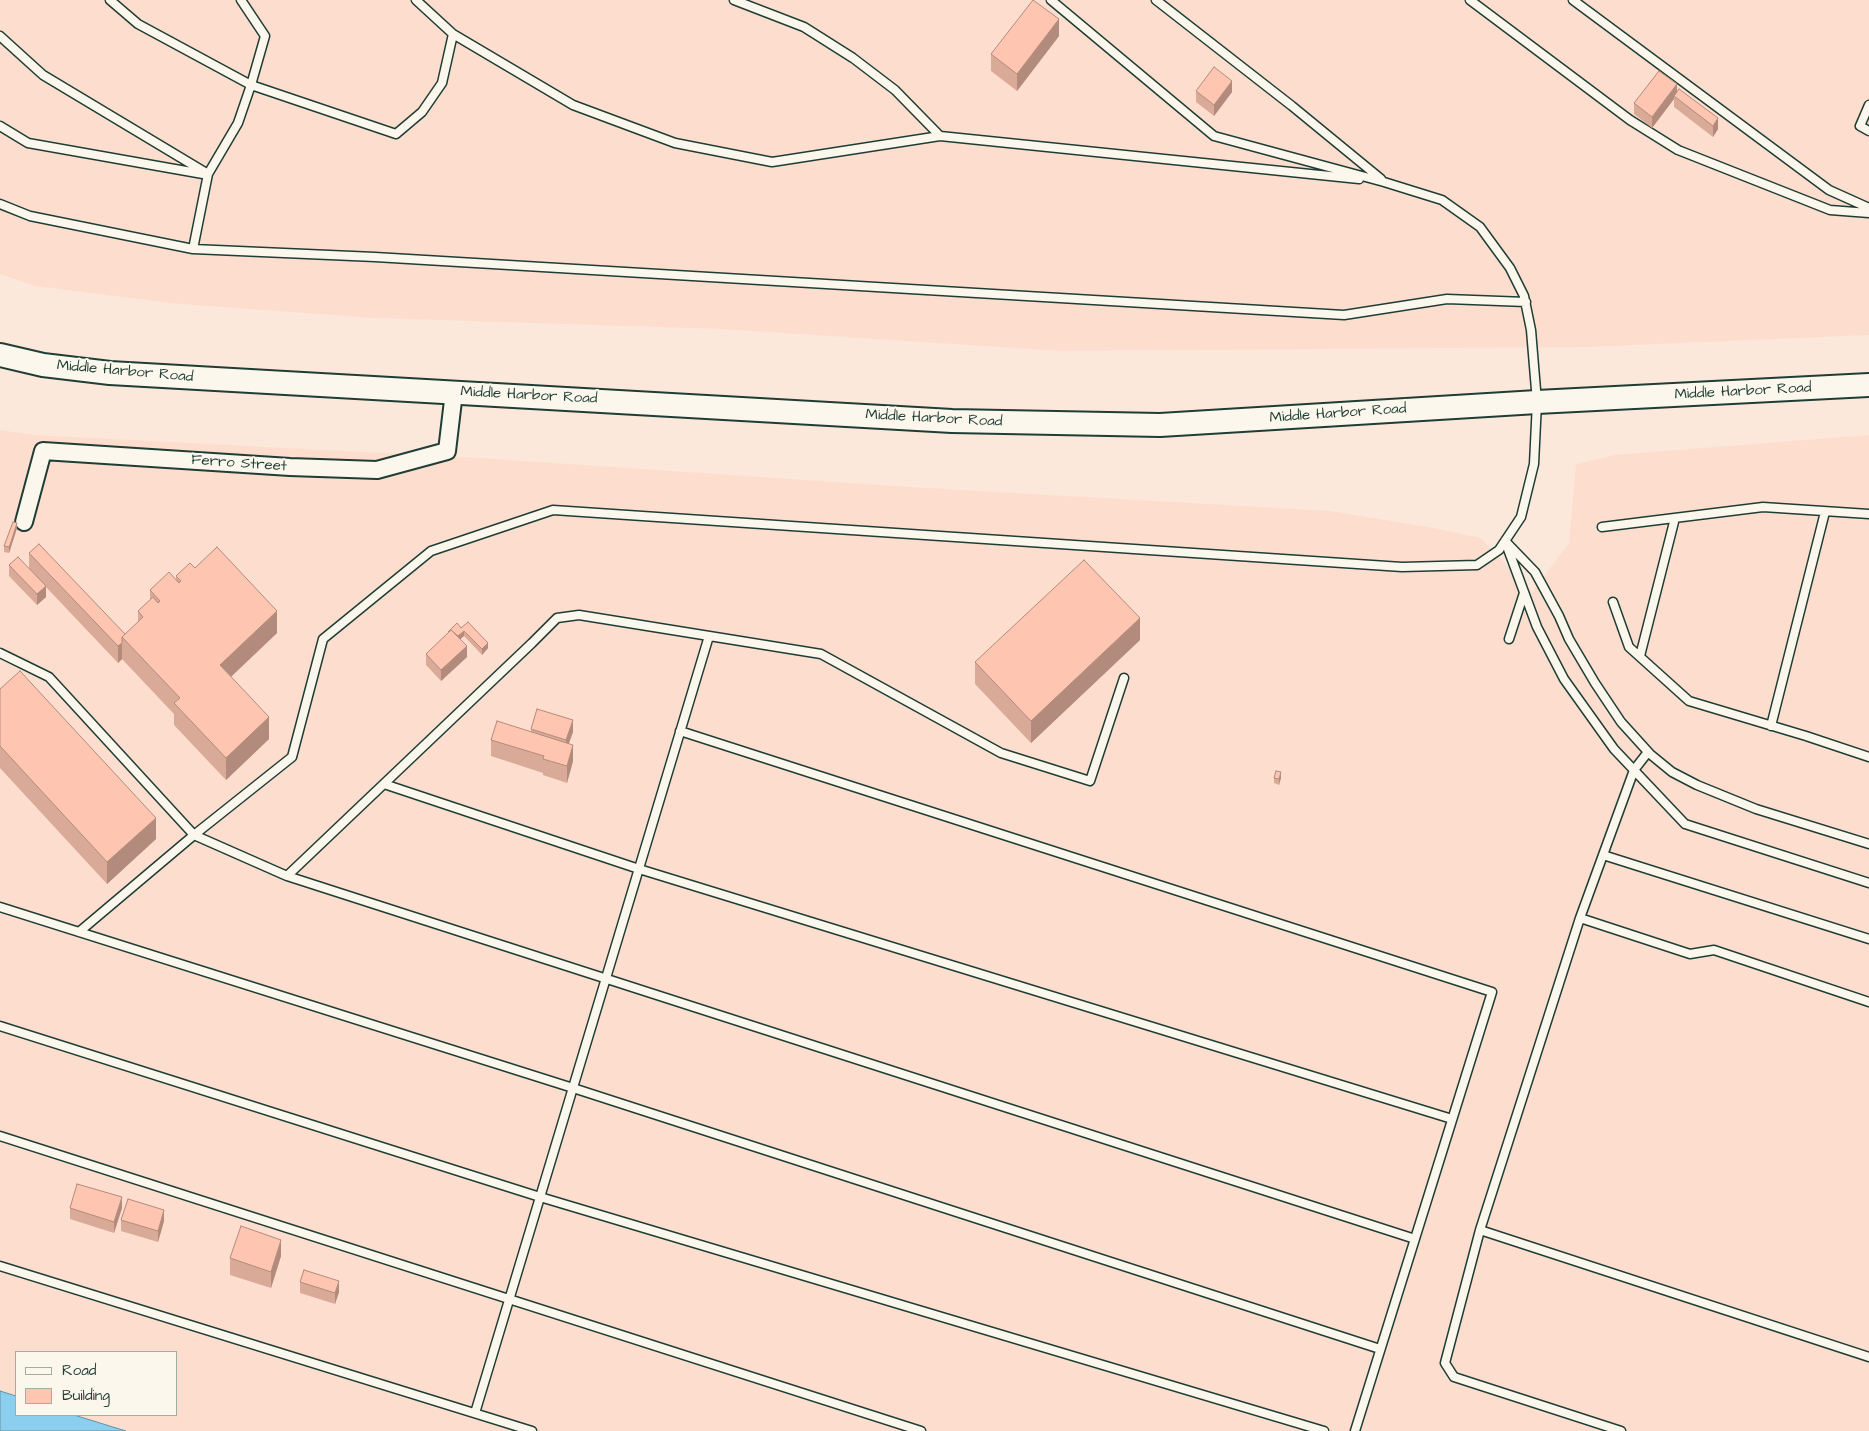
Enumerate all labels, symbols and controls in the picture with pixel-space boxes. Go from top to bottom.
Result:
street label: Middle Harbor Road [56,357,194,387]
street label: Middle Harbor Road [1674,379,1812,405]
street label: Middle Harbor Road [460,383,598,409]
street label: Middle Harbor Road [1269,400,1407,428]
street label: Middle Harbor Road [865,406,1003,432]
street label: Ferro Street [191,452,287,476]
legend [15,1351,178,1416]
text: Road [62,1360,96,1381]
text: Building [62,1385,110,1406]

